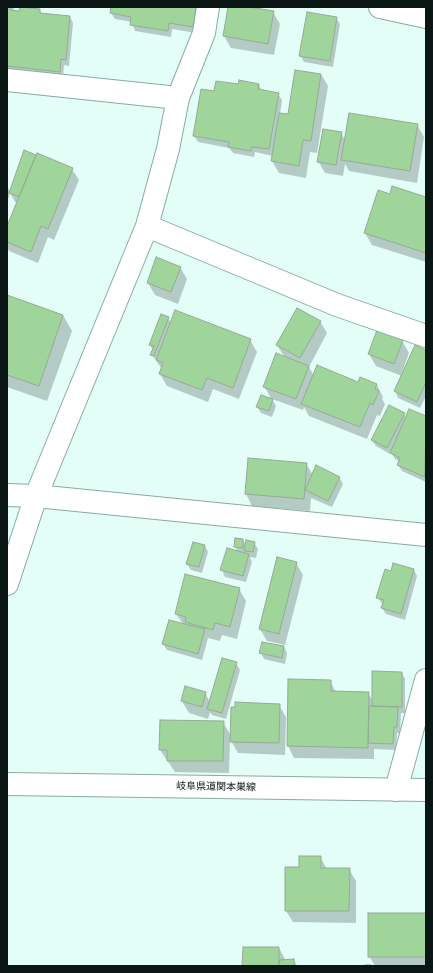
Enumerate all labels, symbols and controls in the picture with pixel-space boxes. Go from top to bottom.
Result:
street label: 岐阜県道関本巣線 [176,780,256,794]

